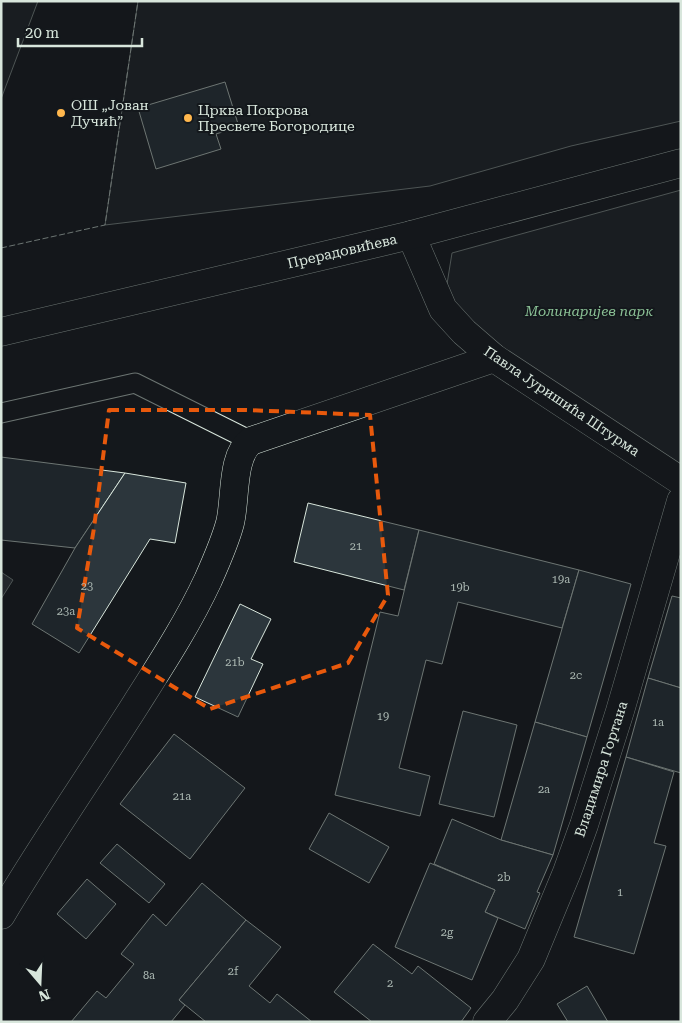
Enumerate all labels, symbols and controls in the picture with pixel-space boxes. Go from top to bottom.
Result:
scale bar [18,15,141,47]
text: 20 m [25,24,60,42]
place label: ОШ „Јован Дучић” [71,97,149,129]
place label: Црква Покрова Пресвете Богородице [198,102,355,134]
marker: ОШ „Јован Дучић” [55,107,67,119]
marker: Црква Покрова Пресвете Богородице [182,112,194,124]
street label: Прерадовићева [286,230,399,271]
park label: Молинаријев парк [524,303,653,319]
street label: Павла Јуришића Штурма [481,343,643,459]
house number: 21 [350,540,362,553]
house number: 19a [552,573,570,586]
house number: 23 [81,580,93,593]
house number: 19b [450,581,470,594]
house number: 23a [57,605,75,618]
house number: 21b [225,656,245,669]
house number: 2c [570,669,582,682]
street label: Владимира Гортана [571,699,631,839]
house number: 19 [377,710,389,723]
house number: 1a [652,716,664,729]
house number: 2a [538,783,550,796]
house number: 21a [173,790,191,803]
house number: 2b [497,871,511,884]
house number: 1 [617,886,623,899]
house number: 2g [441,926,454,939]
north arrow [15,958,65,1008]
house number: 2f [228,965,239,978]
house number: 8a [143,969,155,982]
house number: 2 [387,977,393,990]
text: N [36,986,52,1005]

